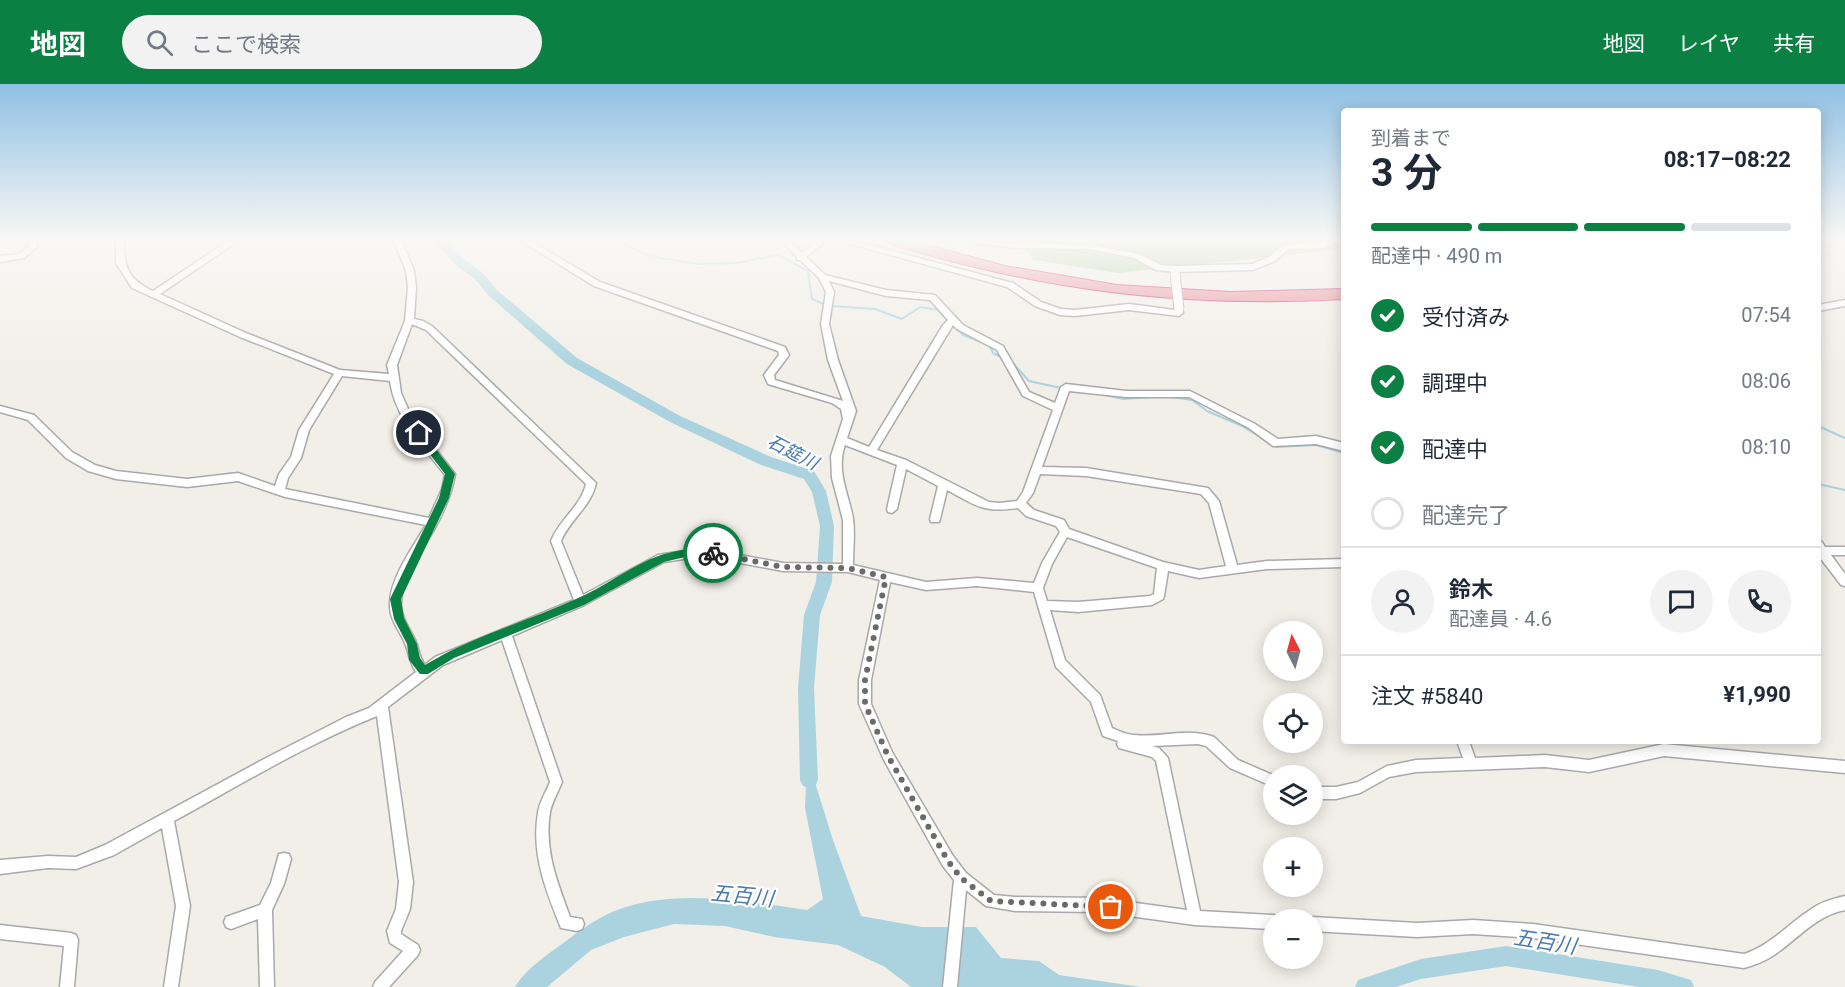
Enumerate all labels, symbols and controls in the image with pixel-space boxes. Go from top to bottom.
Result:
search box [122,15,542,69]
icon: search [143,26,176,59]
text: 地図 [30,28,86,61]
text: ここで検索 [191,32,301,57]
text: 地図 [1603,32,1645,56]
text: レイヤ [1678,32,1740,56]
text: 共有 [1773,32,1815,56]
text: 到着まで [1371,126,1451,150]
text: 08:17–08:22 [1664,147,1791,172]
text: 3 分 [1371,150,1442,196]
text: 配達中 · 490 m [1371,244,1502,268]
icon: check [1371,299,1404,332]
text: 07:54 [1741,303,1791,327]
text: 受付済み [1422,305,1510,330]
icon: check [1371,365,1404,398]
text: 08:06 [1741,369,1791,393]
text: 調理中 [1422,371,1488,396]
pin [393,407,444,458]
icon: home [402,416,435,449]
water label: 石筵川 [764,430,824,475]
icon: check [1371,431,1404,464]
text: 08:10 [1741,435,1791,459]
text: 配達中 [1422,437,1488,462]
text: 配達完了 [1422,503,1510,528]
courier [683,523,743,583]
icon: bike [697,537,730,570]
button: person [1371,570,1434,633]
button: chat [1650,570,1713,633]
button: phone [1728,570,1791,633]
text: 鈴木 [1449,577,1493,602]
text: 配達員 · 4.6 [1449,607,1552,631]
north arrow [1263,621,1323,681]
map controls [1263,621,1323,969]
text: ¥1,990 [1723,682,1791,707]
text: 注文 #5840 [1371,684,1483,709]
button: locate [1263,693,1323,753]
button: layers [1263,765,1323,825]
button: + [1263,837,1323,897]
water label: 五百川 [709,881,777,911]
pin [1085,881,1136,932]
icon: bag [1094,890,1127,923]
button: − [1263,909,1323,969]
water label: 五百川 [1512,925,1580,959]

